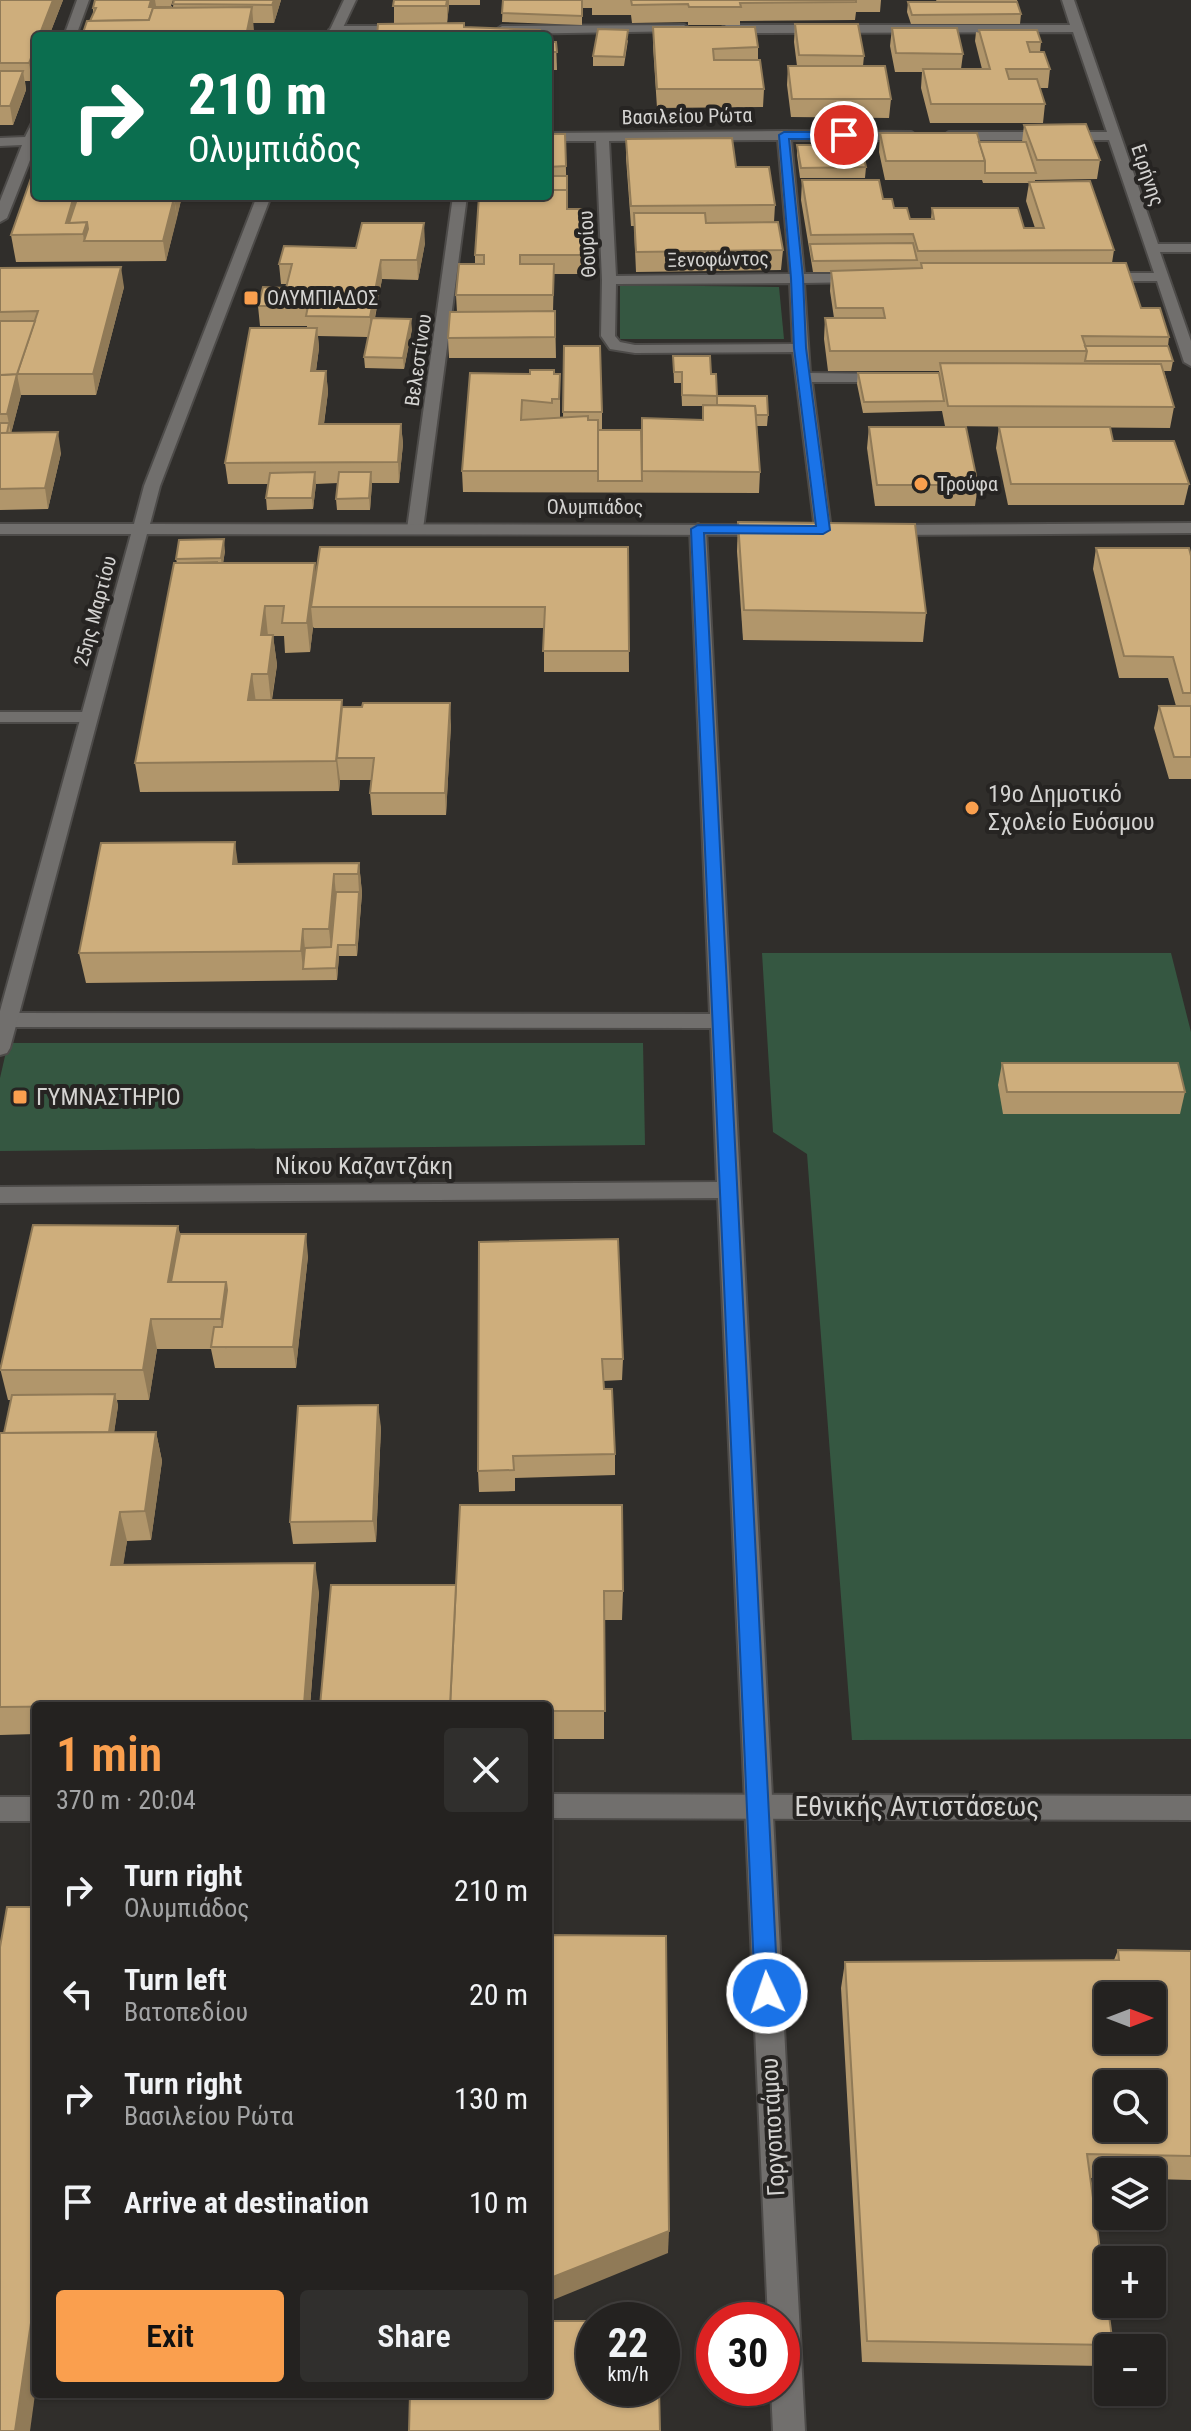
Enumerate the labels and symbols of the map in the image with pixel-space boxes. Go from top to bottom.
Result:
pin [810,101,878,169]
street label: Βασιλείου Ρώτα [622,103,753,129]
street label: Ειρήνης [1126,141,1170,209]
street label: Θουρίου [573,210,601,278]
street label: Ξενοφώντος [667,246,769,272]
place label: ΟΛΥΜΠΙΑΔΟΣ [267,286,378,310]
marker: ΟΛΥΜΠΙΑΔΟΣ [242,289,260,307]
street label: Βελεστίνου [400,312,436,408]
place label: Τρούφα [937,472,998,496]
marker: Τρούφα [912,475,930,493]
street label: Ολυμπιάδος [547,495,643,519]
street label: 25ης Μαρτίου [69,553,121,669]
place label: 19ο Δημοτικό Σχολείο Ευόσμου [988,780,1155,836]
marker: 19ο Δημοτικό Σχολείο Ευόσμου [963,799,981,817]
place label: ΓΥΜΝΑΣΤΗΡΙΟ [36,1083,181,1111]
marker: ΓΥΜΝΑΣΤΗΡΙΟ [11,1088,29,1106]
street label: Νίκου Καζαντζάκη [275,1152,453,1180]
street label: Εθνικής Αντιστάσεως [794,1790,1040,1823]
position arrow [725,1951,809,2035]
north arrow [1094,1982,1166,2054]
street label: Γοργοποτάμου [755,2057,791,2197]
speed limit sign: 30 [696,2302,800,2406]

